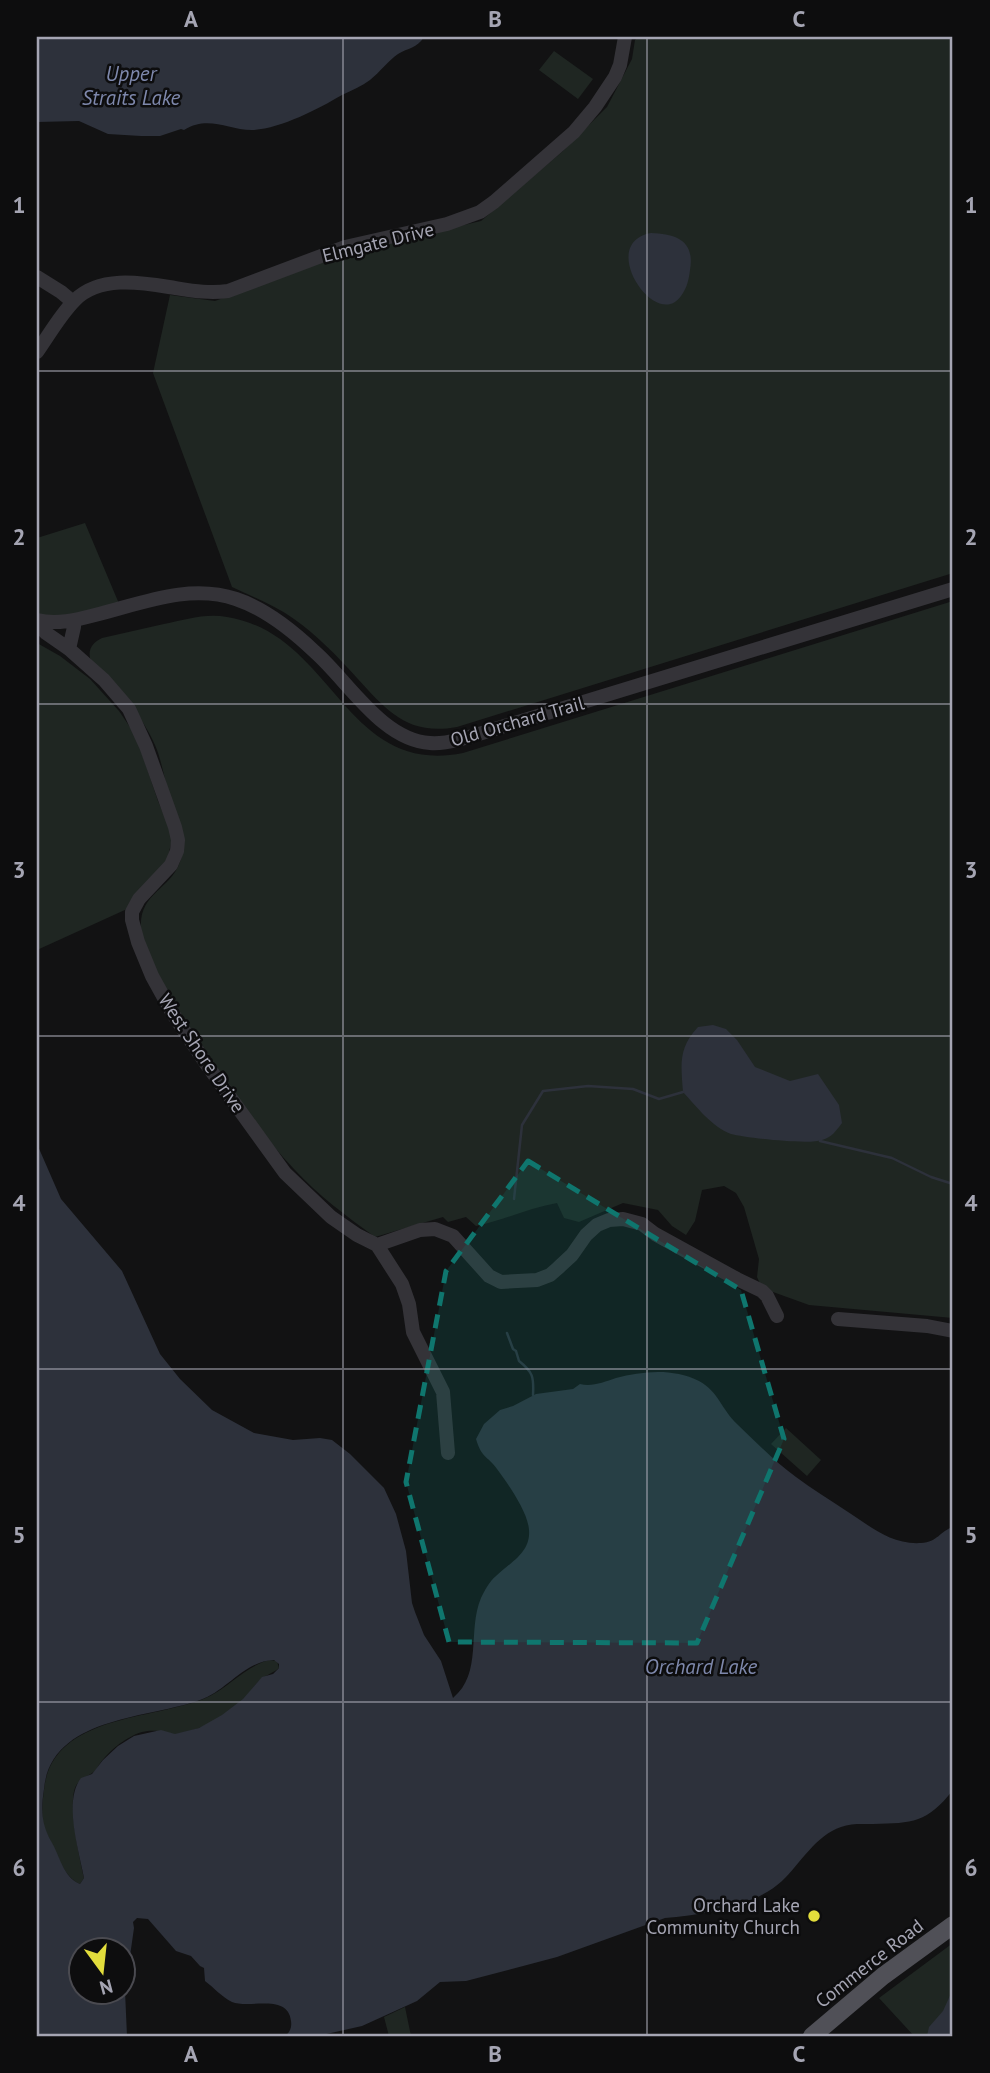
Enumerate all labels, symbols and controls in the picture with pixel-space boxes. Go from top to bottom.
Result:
text: A [184,4,198,33]
text: B [488,4,502,33]
text: C [793,4,806,33]
water label: Upper Straits Lake [82,60,181,111]
text: 1 [12,190,26,219]
text: 1 [964,190,978,219]
street label: Elmgate Drive [320,217,436,267]
text: 2 [12,522,26,551]
text: 2 [964,522,978,551]
street label: Old Orchard Trail [447,690,587,752]
text: 3 [12,855,26,884]
text: 3 [964,855,978,884]
street label: West Shore Drive [153,989,251,1117]
text: 4 [12,1188,26,1217]
text: 4 [964,1188,978,1217]
text: 5 [12,1520,26,1549]
text: 5 [964,1520,978,1549]
water label: Orchard Lake [645,1653,757,1680]
text: 6 [12,1853,26,1882]
text: 6 [964,1853,978,1882]
place label: Orchard Lake Community Church [646,1893,800,1939]
marker: Orchard Lake Community Church [806,1908,822,1924]
street label: Commerce Road [810,1913,928,2013]
north arrow [66,1937,136,2007]
text: N [97,1974,116,2001]
text: A [184,2039,198,2068]
text: B [488,2039,502,2068]
text: C [793,2039,806,2068]

